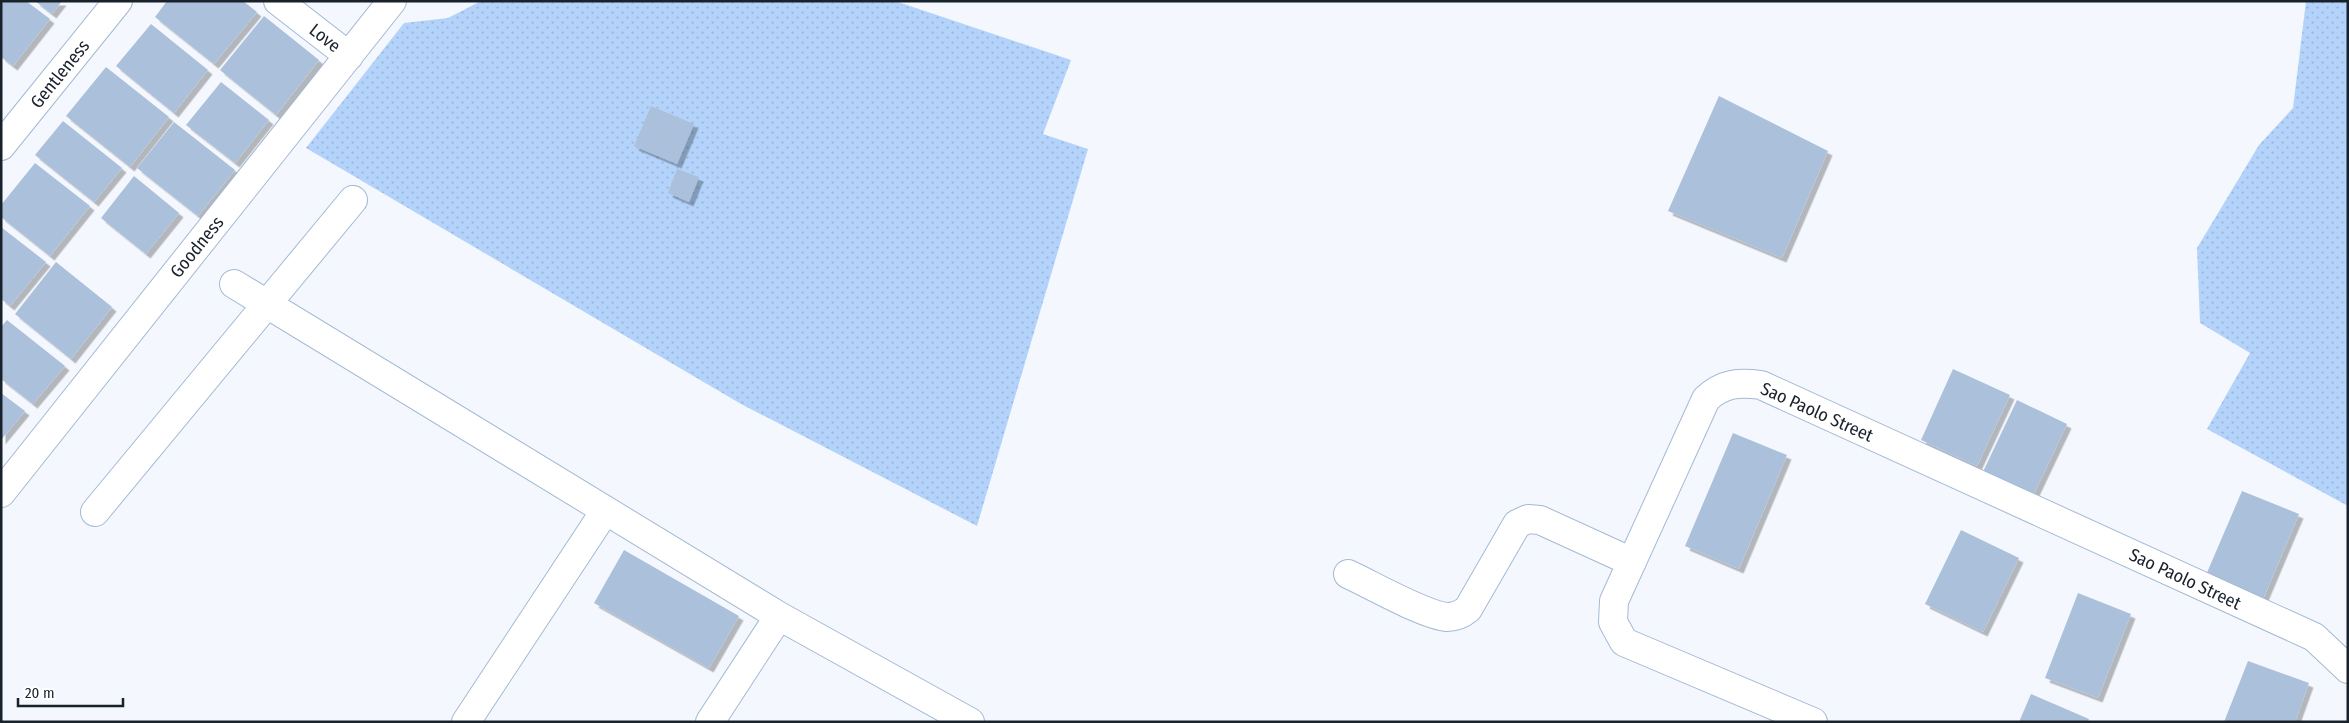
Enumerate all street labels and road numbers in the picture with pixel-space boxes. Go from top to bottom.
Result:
street label: Love [305,19,345,57]
street label: Gentleness [26,35,94,113]
street label: Goodness [166,212,229,282]
street label: Sao Paolo Street [1757,377,1877,447]
street label: Sao Paolo Street [2126,543,2245,615]

